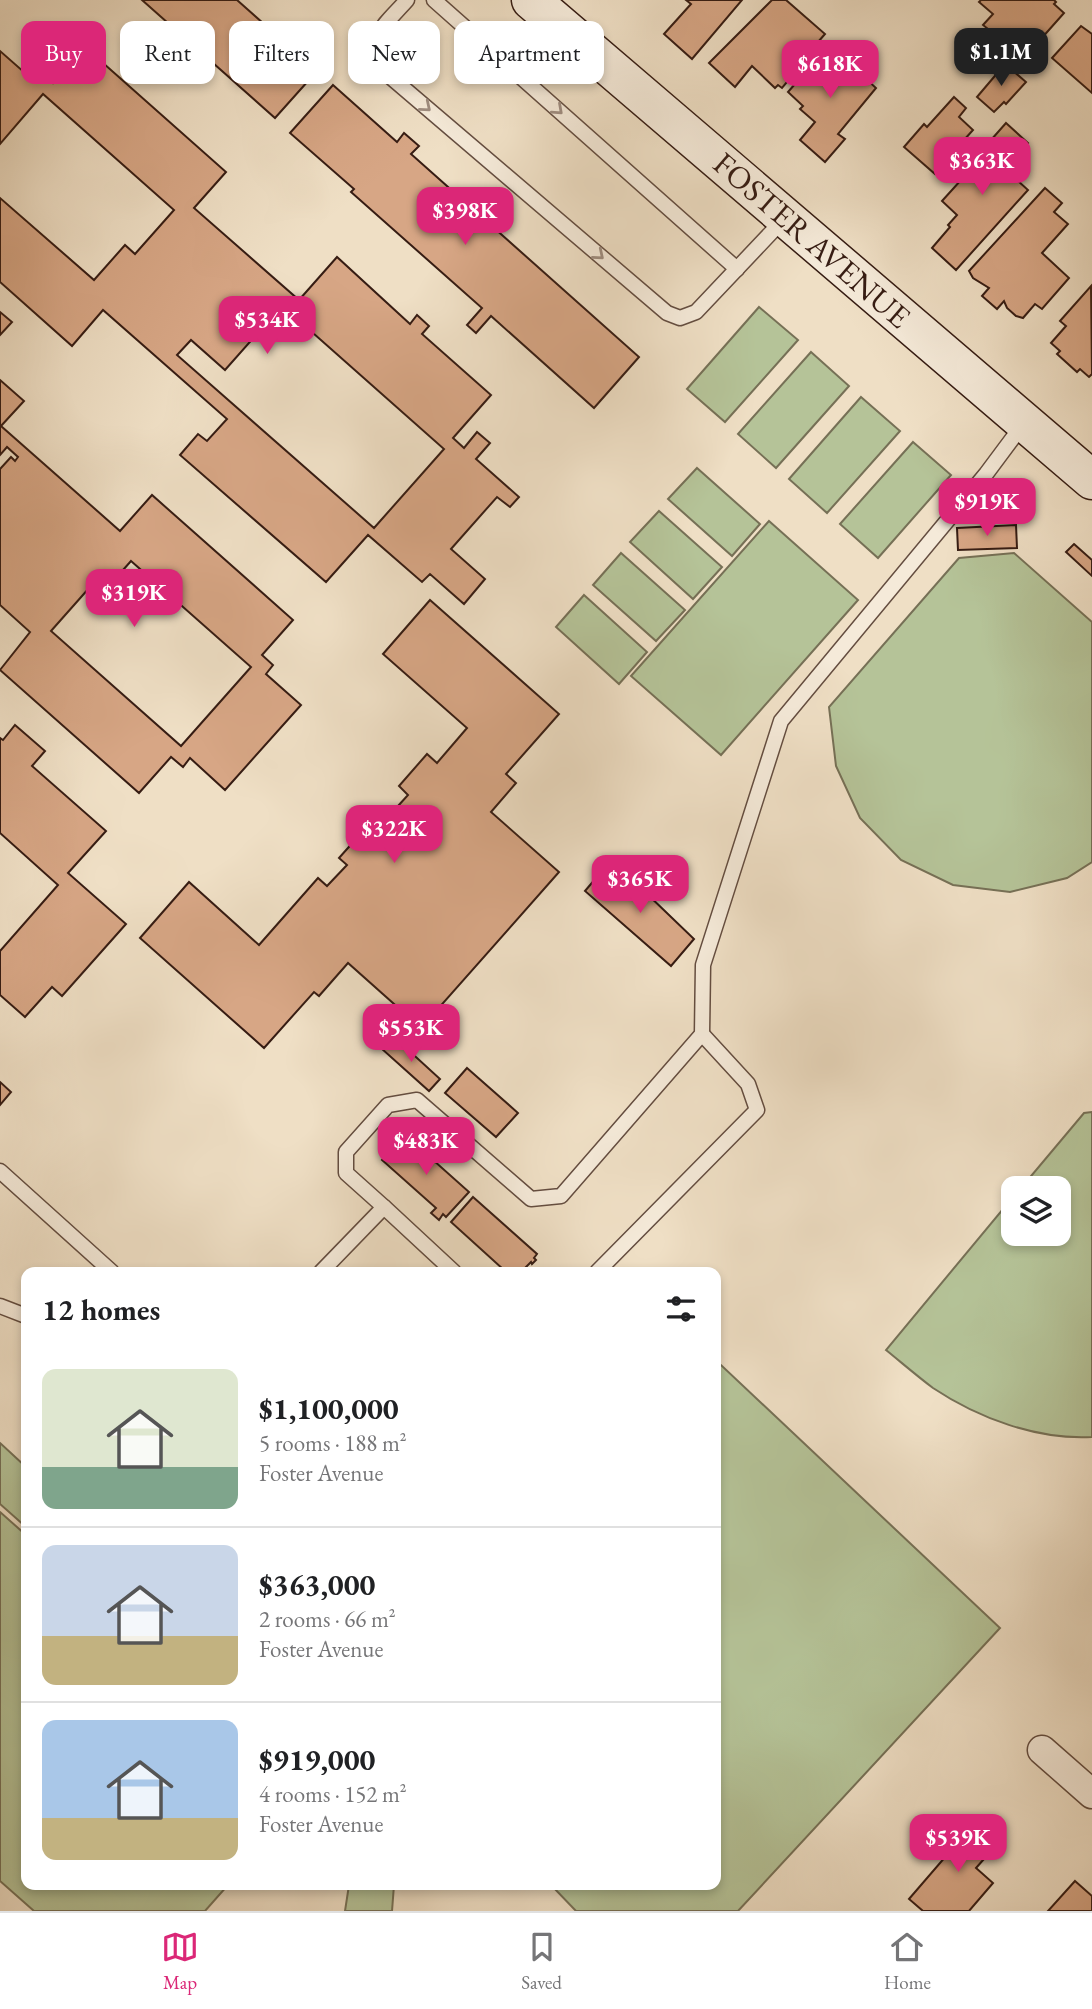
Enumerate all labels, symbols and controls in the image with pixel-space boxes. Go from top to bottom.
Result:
chip: Buy [21,21,106,84]
chip: Rent [120,21,215,84]
chip: Filters [229,21,334,84]
chip: New [348,21,440,84]
chip: Apartment [454,21,604,84]
pin: $1.1M [952,28,1050,88]
text: $1.1M [970,36,1032,66]
pin: $618K [781,41,879,100]
text: $618K [798,48,862,78]
one-way arrow [417,99,430,111]
one-way arrow [550,102,563,114]
pin: $363K [933,138,1031,197]
street label: FOSTER AVENUE [704,143,920,337]
text: $363K [950,145,1014,175]
pin: $398K [416,188,514,247]
text: $398K [433,195,497,225]
one-way arrow [591,246,604,259]
pin: $534K [218,296,316,356]
text: $534K [235,304,299,334]
pin: $919K [938,478,1036,538]
text: $919K [955,486,1019,516]
pin: $319K [85,570,183,629]
text: $319K [102,577,166,607]
pin: $322K [345,806,443,865]
text: $322K [362,813,426,843]
pin: $365K [591,856,689,915]
text: $365K [608,863,672,893]
pin: $553K [362,1004,460,1064]
text: $553K [379,1012,443,1042]
pin: $483K [377,1118,475,1177]
text: $483K [394,1125,458,1155]
map controls [1001,1176,1071,1246]
button: layers [1001,1176,1071,1246]
text: 12 homes [42,1290,160,1329]
icon: filters [662,1290,700,1328]
text: $1,100,000 [259,1389,399,1428]
icon: home [98,1397,182,1481]
text: 5 rooms · 188 m² [259,1428,407,1458]
text: Foster Avenue [259,1458,383,1488]
text: $363,000 [259,1565,375,1604]
icon: home [98,1573,182,1657]
text: 2 rooms · 66 m² [259,1604,396,1634]
text: Foster Avenue [259,1634,383,1664]
text: $919,000 [259,1740,375,1779]
icon: home [98,1748,182,1832]
text: 4 rooms · 152 m² [259,1779,407,1809]
text: Foster Avenue [259,1809,383,1839]
pin: $539K [909,1814,1007,1874]
text: $539K [926,1822,990,1852]
tab: Map [161,1928,199,1995]
tab: Saved [521,1928,562,1995]
tab: Home [884,1928,931,1995]

